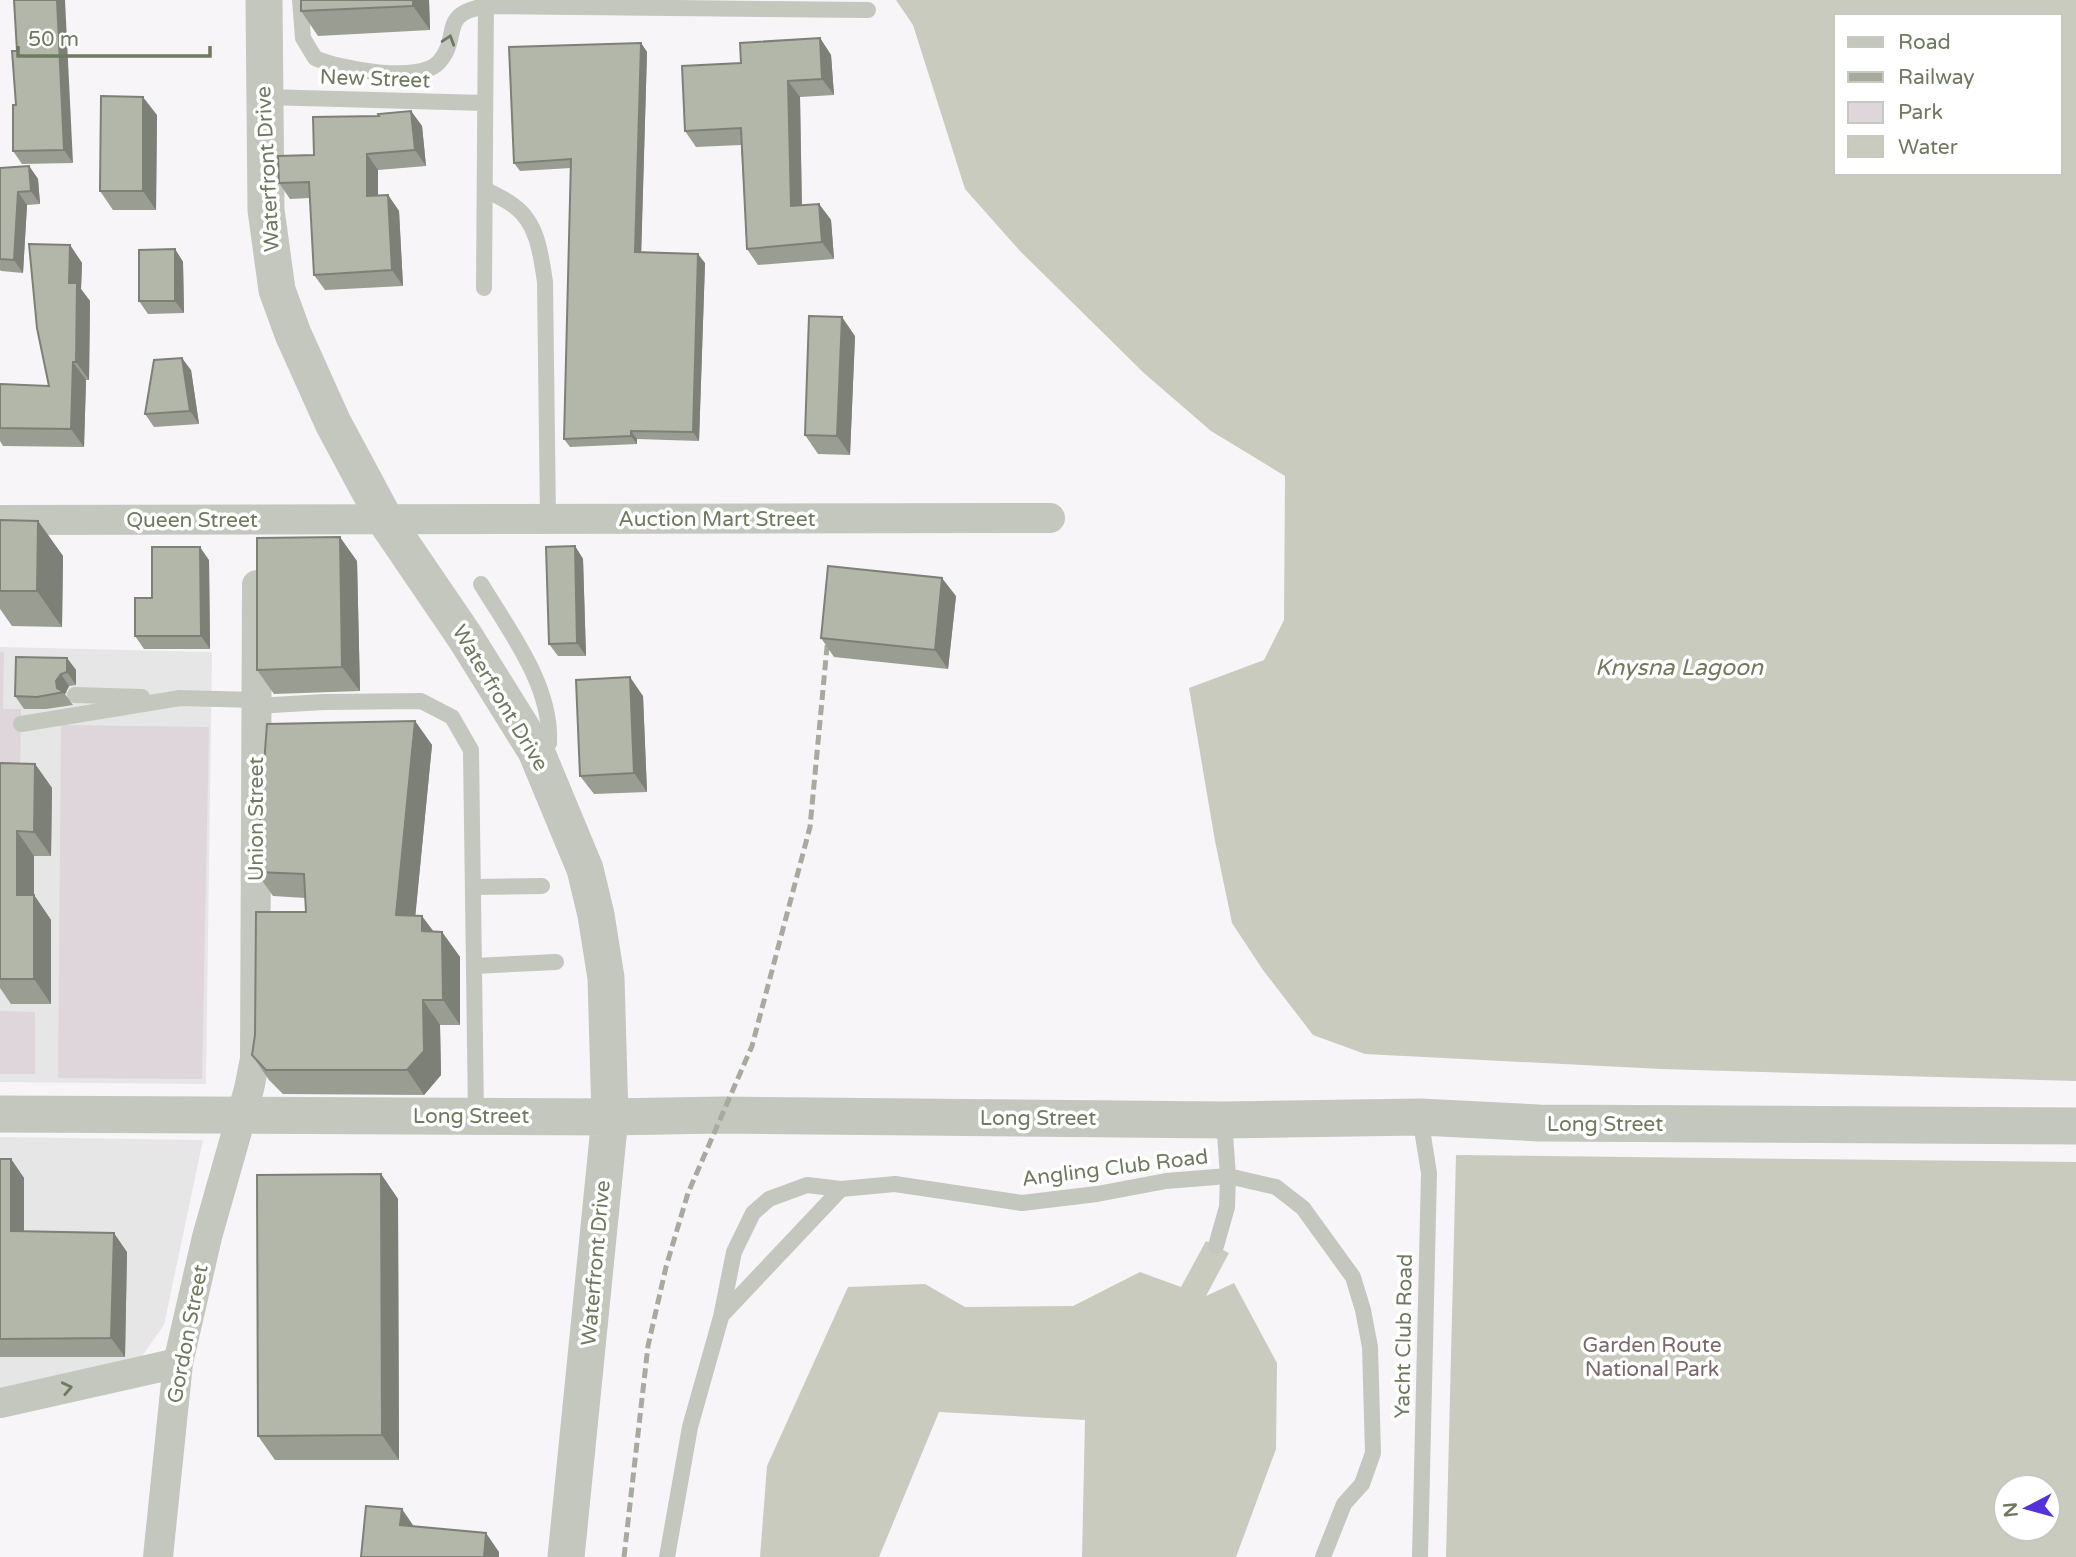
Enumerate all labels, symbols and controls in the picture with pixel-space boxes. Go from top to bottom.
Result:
scale bar [18,14,210,58]
legend [1834,14,2062,175]
text: 50 m [28,27,79,52]
text: Road [1898,30,1951,55]
one-way arrow [441,35,455,47]
street label: New Street [319,65,431,93]
text: Railway [1898,65,1975,90]
street label: Waterfront Drive [251,85,285,253]
text: Park [1898,100,1943,125]
text: Water [1898,135,1958,160]
street label: Auction Mart Street [618,507,816,532]
street label: Queen Street [126,508,258,533]
street label: Waterfront Drive [447,620,554,776]
water label: Knysna Lagoon [1595,654,1764,682]
street label: Union Street [244,757,269,881]
street label: Long Street [413,1104,529,1129]
street label: Long Street [980,1106,1096,1131]
street label: Long Street [1547,1112,1663,1137]
street label: Angling Club Road [1020,1144,1210,1192]
street label: Waterfront Drive [576,1179,616,1347]
street label: Yacht Club Road [1390,1253,1418,1419]
street label: Gordon Street [162,1263,214,1405]
park label: Garden Route National Park [1582,1333,1722,1382]
one-way arrow [61,1382,73,1396]
north arrow [1992,1473,2062,1543]
text: N [1999,1501,2023,1518]

